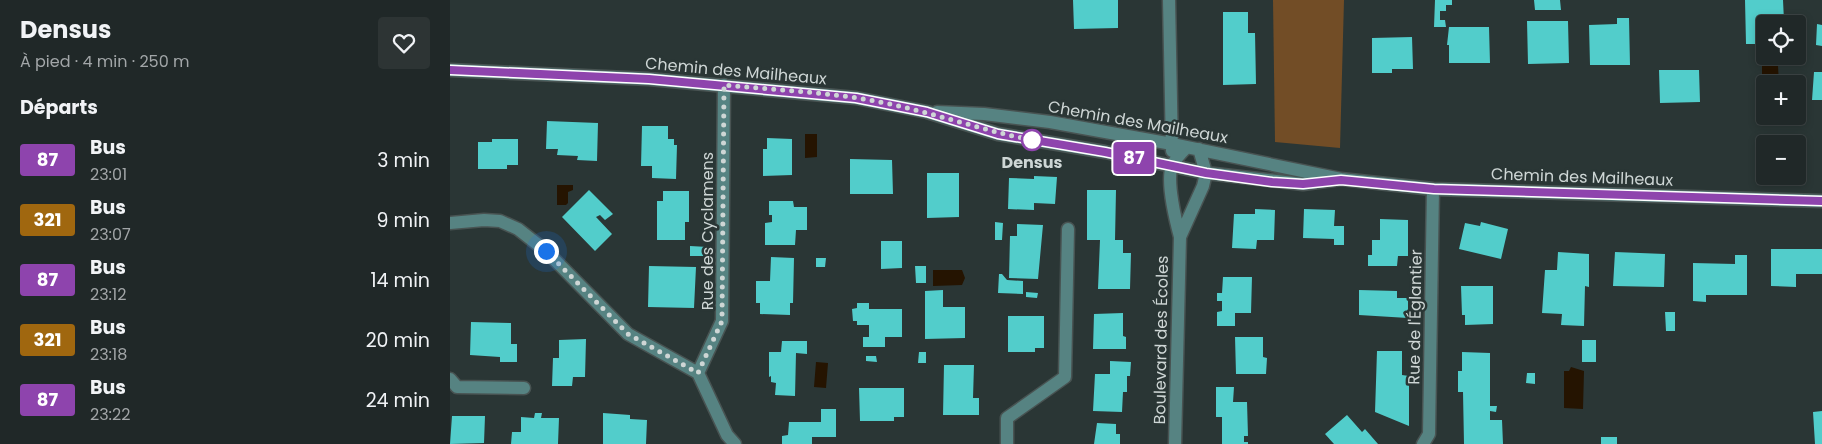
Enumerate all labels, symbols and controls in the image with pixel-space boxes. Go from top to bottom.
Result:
text: Densus [20,13,111,46]
map controls [1756,15,1806,185]
button: locate [1756,15,1806,65]
button: heart [378,17,430,69]
text: À pied · 4 min · 250 m [20,50,189,73]
street label: Chemin des Mailheaux [644,52,828,90]
button: + [1756,75,1806,125]
text: Départs [20,94,98,121]
street label: Chemin des Mailheaux [1046,95,1230,149]
marker: Densus [1021,129,1043,151]
text: Bus [90,134,126,161]
button: − [1756,135,1806,185]
line badge: 87 [1112,142,1156,174]
text: 87 [1123,145,1145,170]
text: 87 [37,147,58,172]
text: 3 min [377,147,430,174]
place label: Densus [1002,151,1063,174]
street label: Rue des Cyclamens [696,152,719,310]
street label: Chemin des Mailheaux [1491,162,1674,192]
text: 23:01 [90,163,127,186]
text: Bus [90,194,126,221]
text: 321 [34,207,61,232]
text: 9 min [377,207,430,234]
text: 23:07 [90,223,131,246]
your location [534,239,559,264]
street label: Rue de l'Églantier [1402,249,1428,385]
text: Bus [90,254,126,281]
street label: Boulevard des Écoles [1148,255,1174,425]
text: 87 [37,267,58,292]
text: 14 min [370,267,430,294]
text: 23:12 [90,283,126,306]
text: Bus [90,314,126,341]
text: 321 [34,327,61,352]
text: 20 min [366,327,430,354]
text: 23:18 [90,343,127,366]
text: Bus [90,374,126,401]
text: 87 [37,387,58,412]
text: 24 min [366,387,430,414]
text: 23:22 [90,403,130,426]

